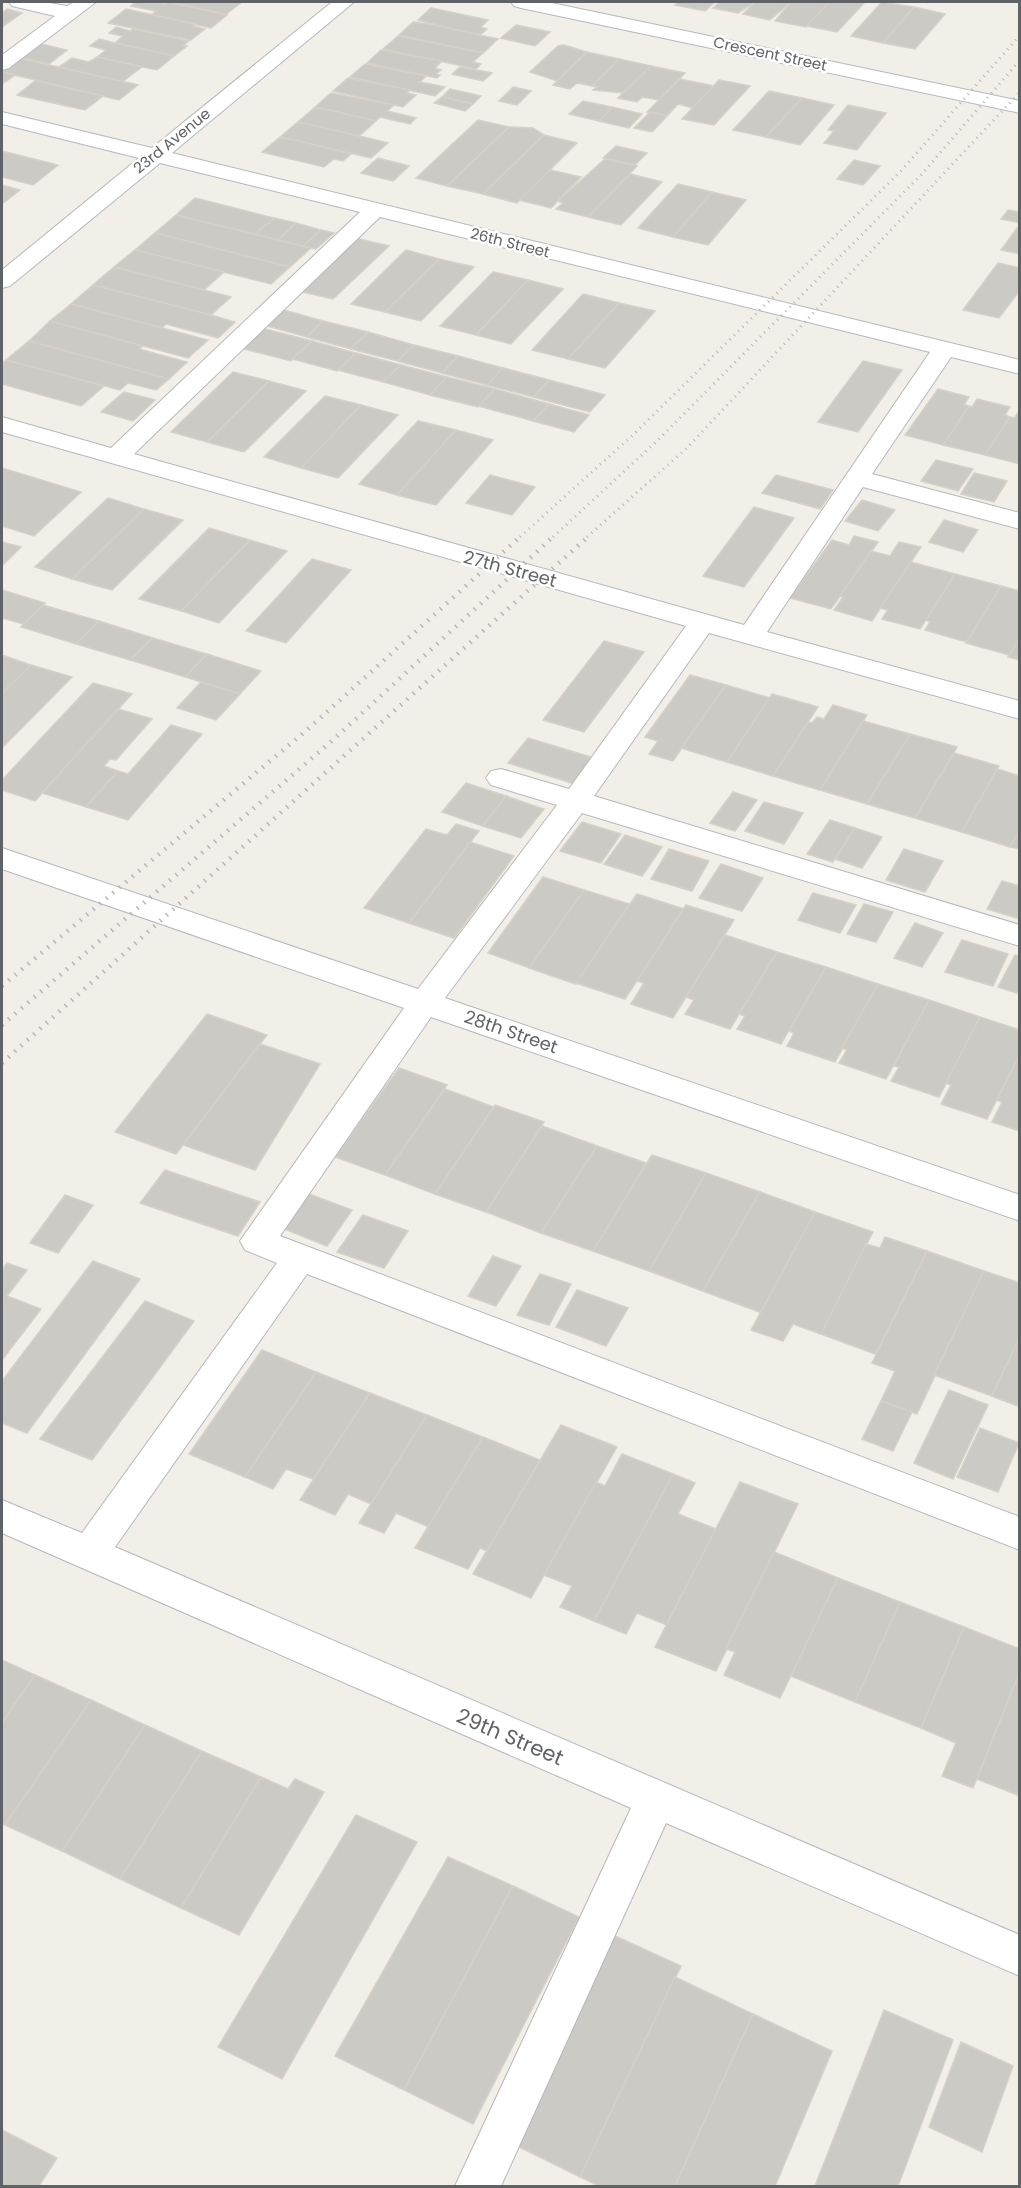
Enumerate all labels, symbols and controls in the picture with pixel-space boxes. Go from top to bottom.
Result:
street label: Crescent Street [711,31,829,76]
street label: 23rd Avenue [129,103,215,178]
street label: 26th Street [468,223,552,263]
street label: 27th Street [461,544,560,593]
street label: 28th Street [461,1004,561,1059]
street label: 29th Street [452,1701,568,1772]

